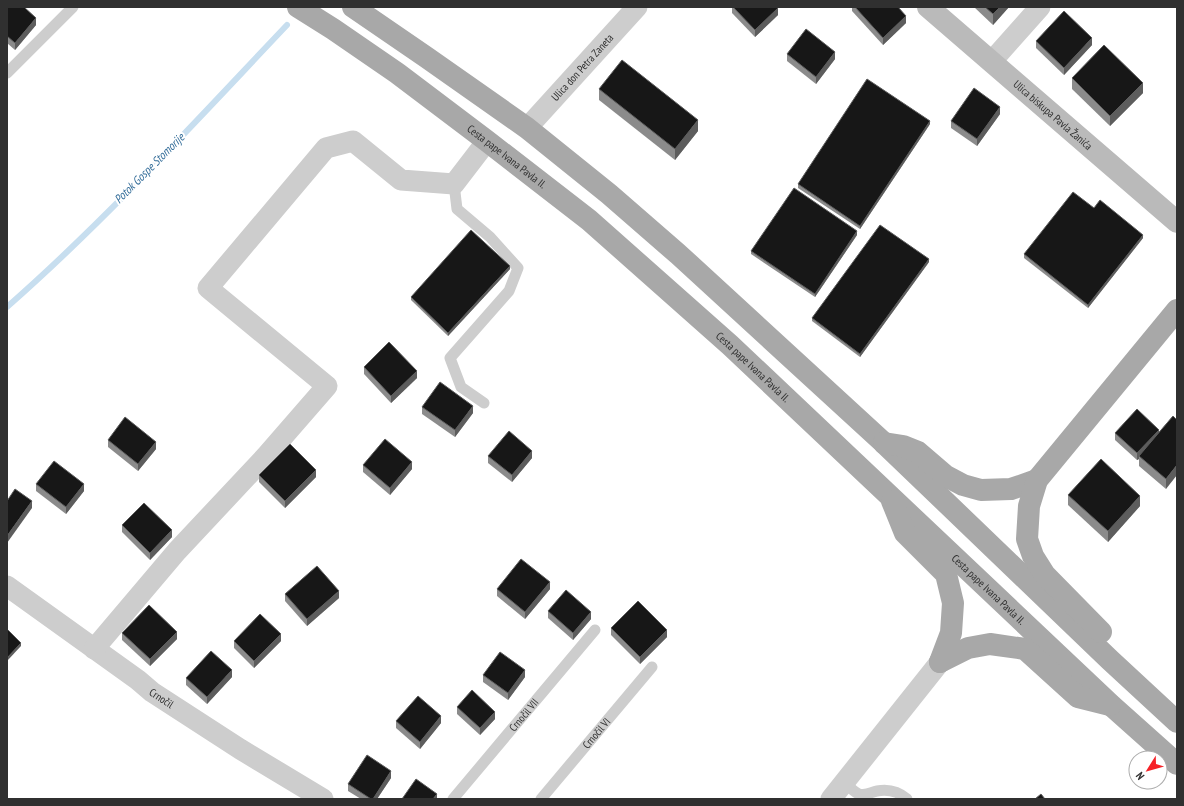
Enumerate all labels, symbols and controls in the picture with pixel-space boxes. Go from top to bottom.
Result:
street label: Ulica don Petra Zaneta [548,31,616,104]
street label: Ulica biskupa Pavla Žanića [1010,77,1095,153]
street label: Cesta pape Ivana Pavla II. [464,122,549,191]
water label: Potok Gospe Stomorije [111,129,188,206]
street label: Cesta pape Ivana Pavla II. [713,329,793,405]
street label: Cesta pape Ivana Pavla II. [949,551,1028,628]
street label: Crnočil [147,685,177,711]
street label: Crnočil VII [506,695,542,734]
street label: Crnočil VI [579,715,613,752]
north arrow [1128,750,1168,790]
text: N [1133,769,1147,783]

